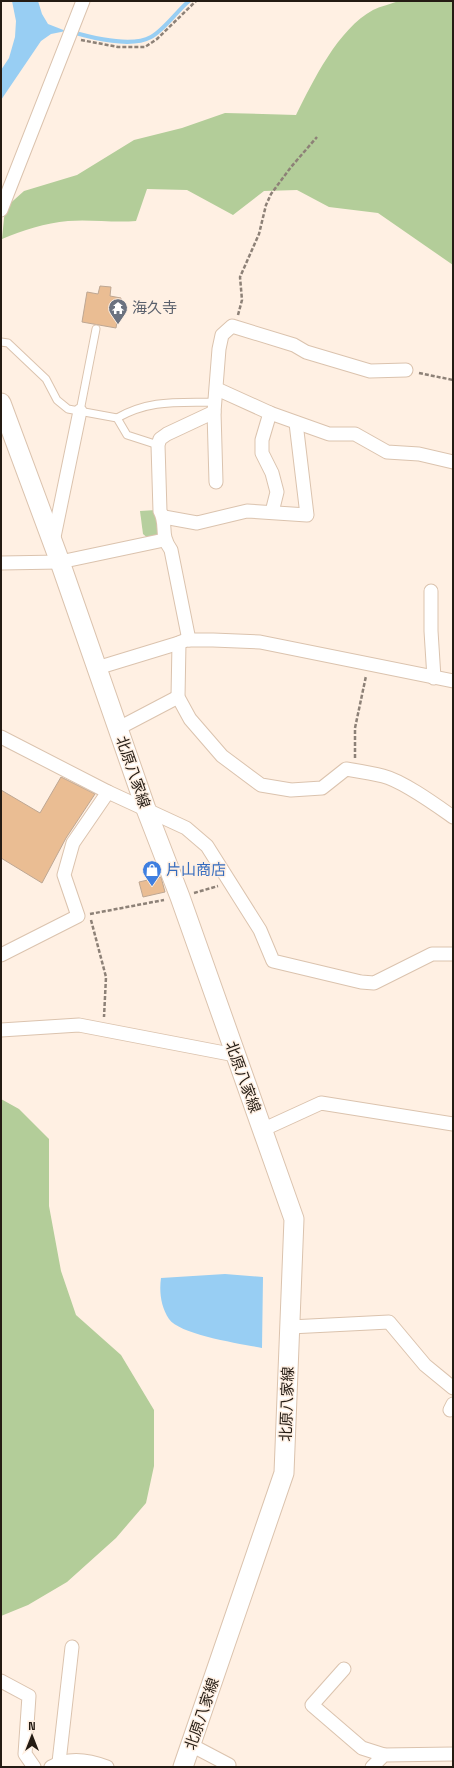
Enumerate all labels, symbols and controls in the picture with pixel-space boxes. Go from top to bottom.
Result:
temple icon: 海久寺 [107,297,129,325]
place label: 海久寺 [132,298,177,317]
street label: 北原八家線 [112,733,155,810]
shop icon: 片山商店 [141,859,163,887]
place label: 片山商店 [166,860,226,879]
street label: 北原八家線 [222,1038,265,1115]
street label: 北原八家線 [276,1366,297,1442]
street label: 北原八家線 [180,1675,223,1752]
north arrow [12,1716,52,1756]
text: N [28,1719,36,1733]

